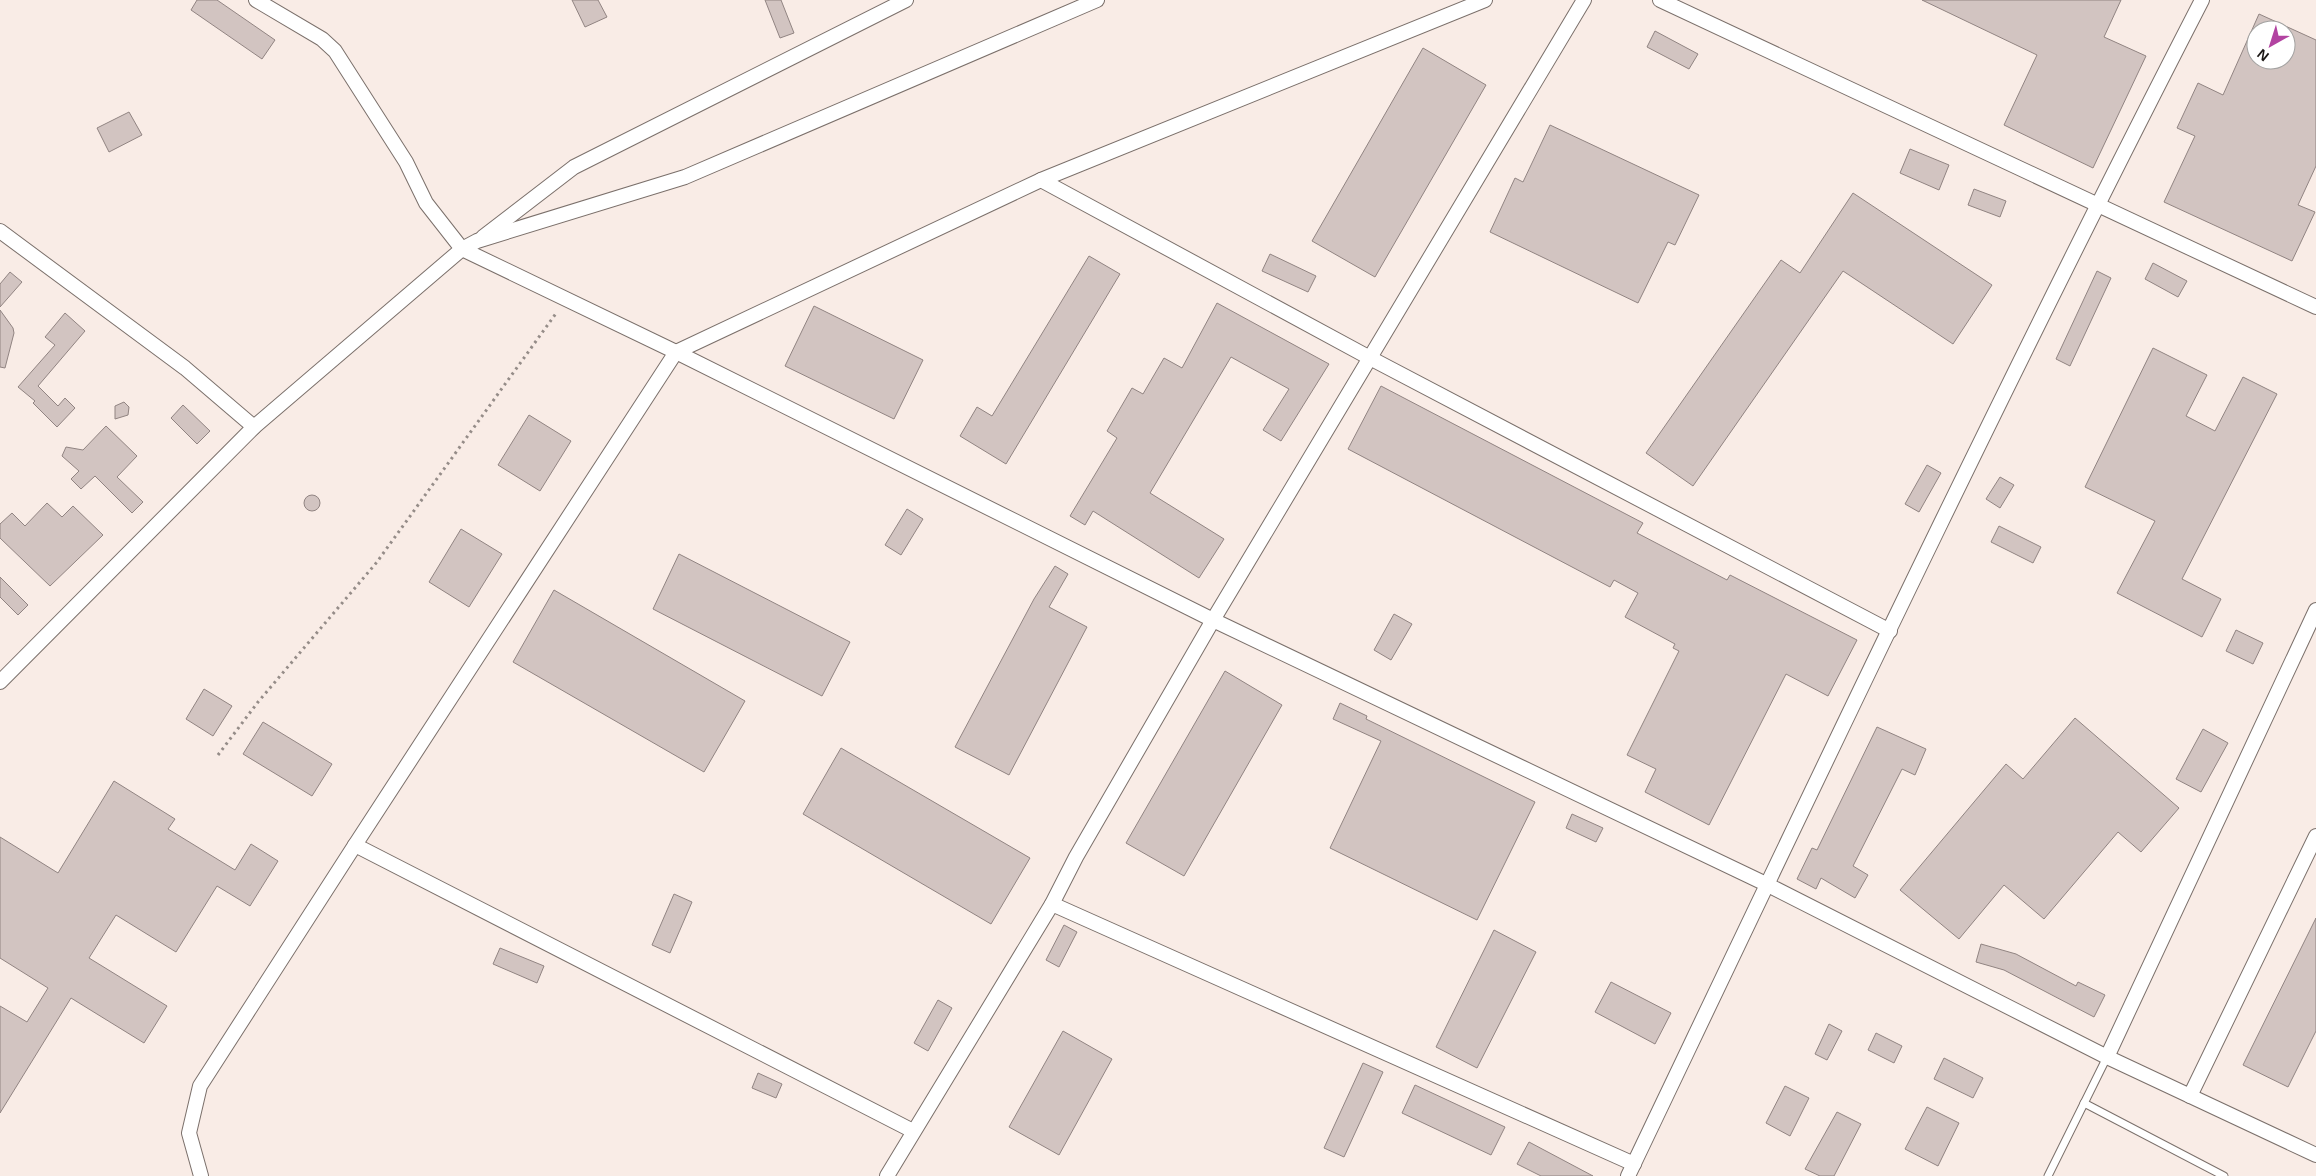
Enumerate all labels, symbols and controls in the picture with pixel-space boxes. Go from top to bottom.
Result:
north arrow [2246,20,2296,70]
text: N [2254,46,2272,65]

